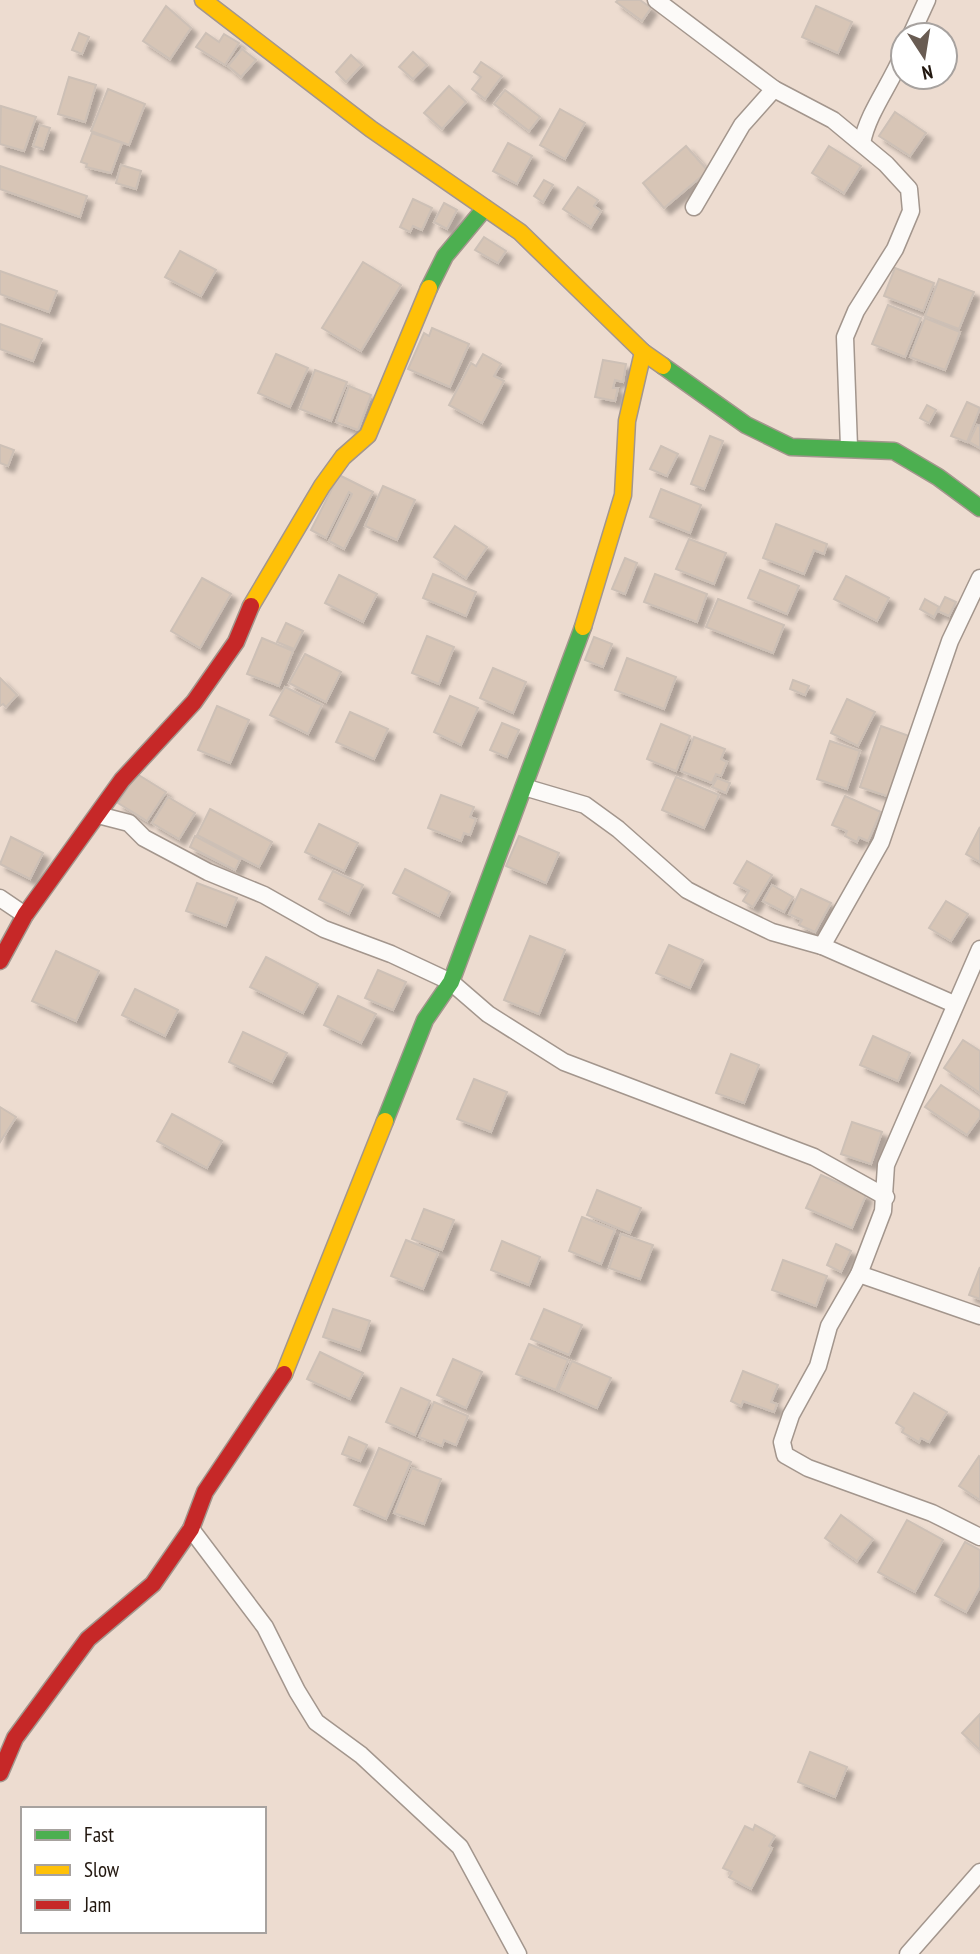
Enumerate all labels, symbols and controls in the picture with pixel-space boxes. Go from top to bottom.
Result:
north arrow [889,21,959,91]
text: N [920,60,935,85]
legend [21,1807,266,1933]
text: Fast [84,1821,114,1848]
text: Slow [84,1856,120,1883]
text: Jam [83,1891,111,1918]

